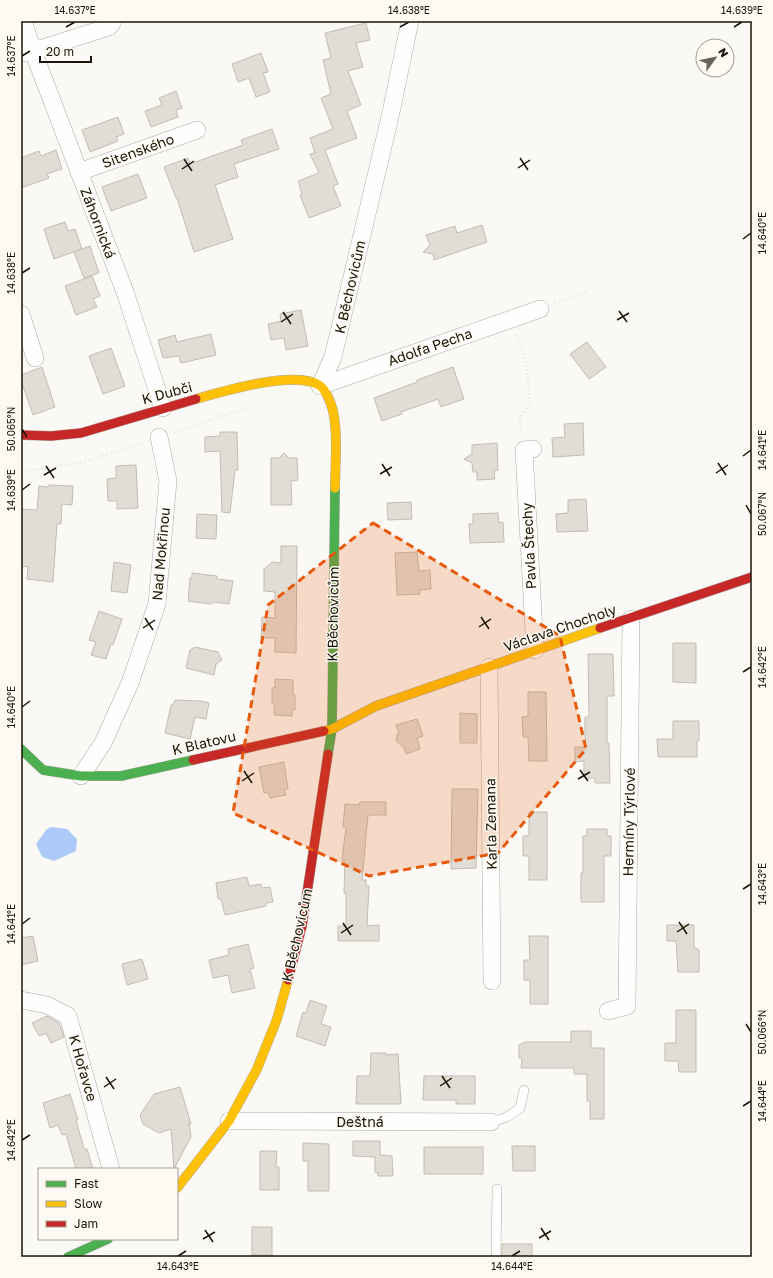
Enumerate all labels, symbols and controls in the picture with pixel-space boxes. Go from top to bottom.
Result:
text: 14.637°E [54,4,96,16]
text: 14.638°E [388,4,430,16]
text: 14.639°E [721,4,763,16]
text: 14.637°E [5,35,17,77]
scale bar [40,38,91,64]
north arrow [695,38,735,78]
text: 20 m [46,44,74,59]
text: N [716,45,732,59]
street label: Sitenského [100,130,176,171]
street label: Záhornická [77,185,120,261]
text: 14.640°E [756,212,768,254]
street label: K Běchovicům [331,239,368,335]
text: 14.638°E [5,252,17,294]
street label: Adolfa Pecha [385,324,474,369]
street label: K Dubči [140,378,194,407]
text: 50.065°N [5,407,17,451]
text: 14.641°E [756,430,768,470]
text: 14.639°E [5,469,17,511]
text: 50.067°N [756,492,768,536]
street label: Pavla Štechy [518,502,539,590]
street label: Nad Mokřinou [148,507,173,601]
street label: K Běchovicům [323,566,342,662]
street label: Václava Chocholy [501,600,619,655]
text: 14.642°E [756,646,768,688]
text: 14.640°E [5,686,17,728]
street label: K Blatovu [170,727,237,758]
street label: Hermíny Týrlové [619,767,638,877]
street label: Karla Zemana [481,778,500,870]
text: 14.643°E [756,863,768,905]
street label: K Běchovicům [278,887,315,983]
text: 14.641°E [5,904,17,944]
text: 50.066°N [756,1010,768,1054]
street label: K Hořavce [66,1033,101,1103]
text: 14.644°E [756,1080,768,1122]
street label: Deštná [336,1113,384,1130]
text: 14.642°E [5,1119,17,1161]
legend [38,1168,178,1240]
text: Fast [74,1176,99,1191]
text: Slow [74,1196,102,1211]
text: Jam [74,1216,98,1231]
text: 14.643°E [157,1260,199,1272]
text: 14.644°E [491,1260,533,1272]

